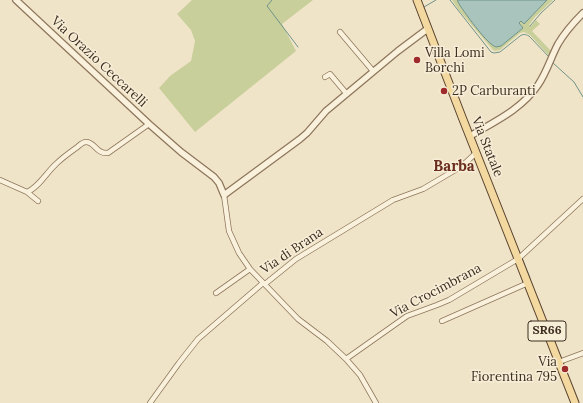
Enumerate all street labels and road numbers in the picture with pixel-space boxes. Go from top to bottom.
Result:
street label: Via Orazio Ceccarelli [48,13,150,111]
street label: Via Statale [468,115,506,179]
street label: Via di Brana [258,224,326,278]
street label: Via Crocimbrana [388,260,484,322]
road number: SR66 [528,321,566,341]

